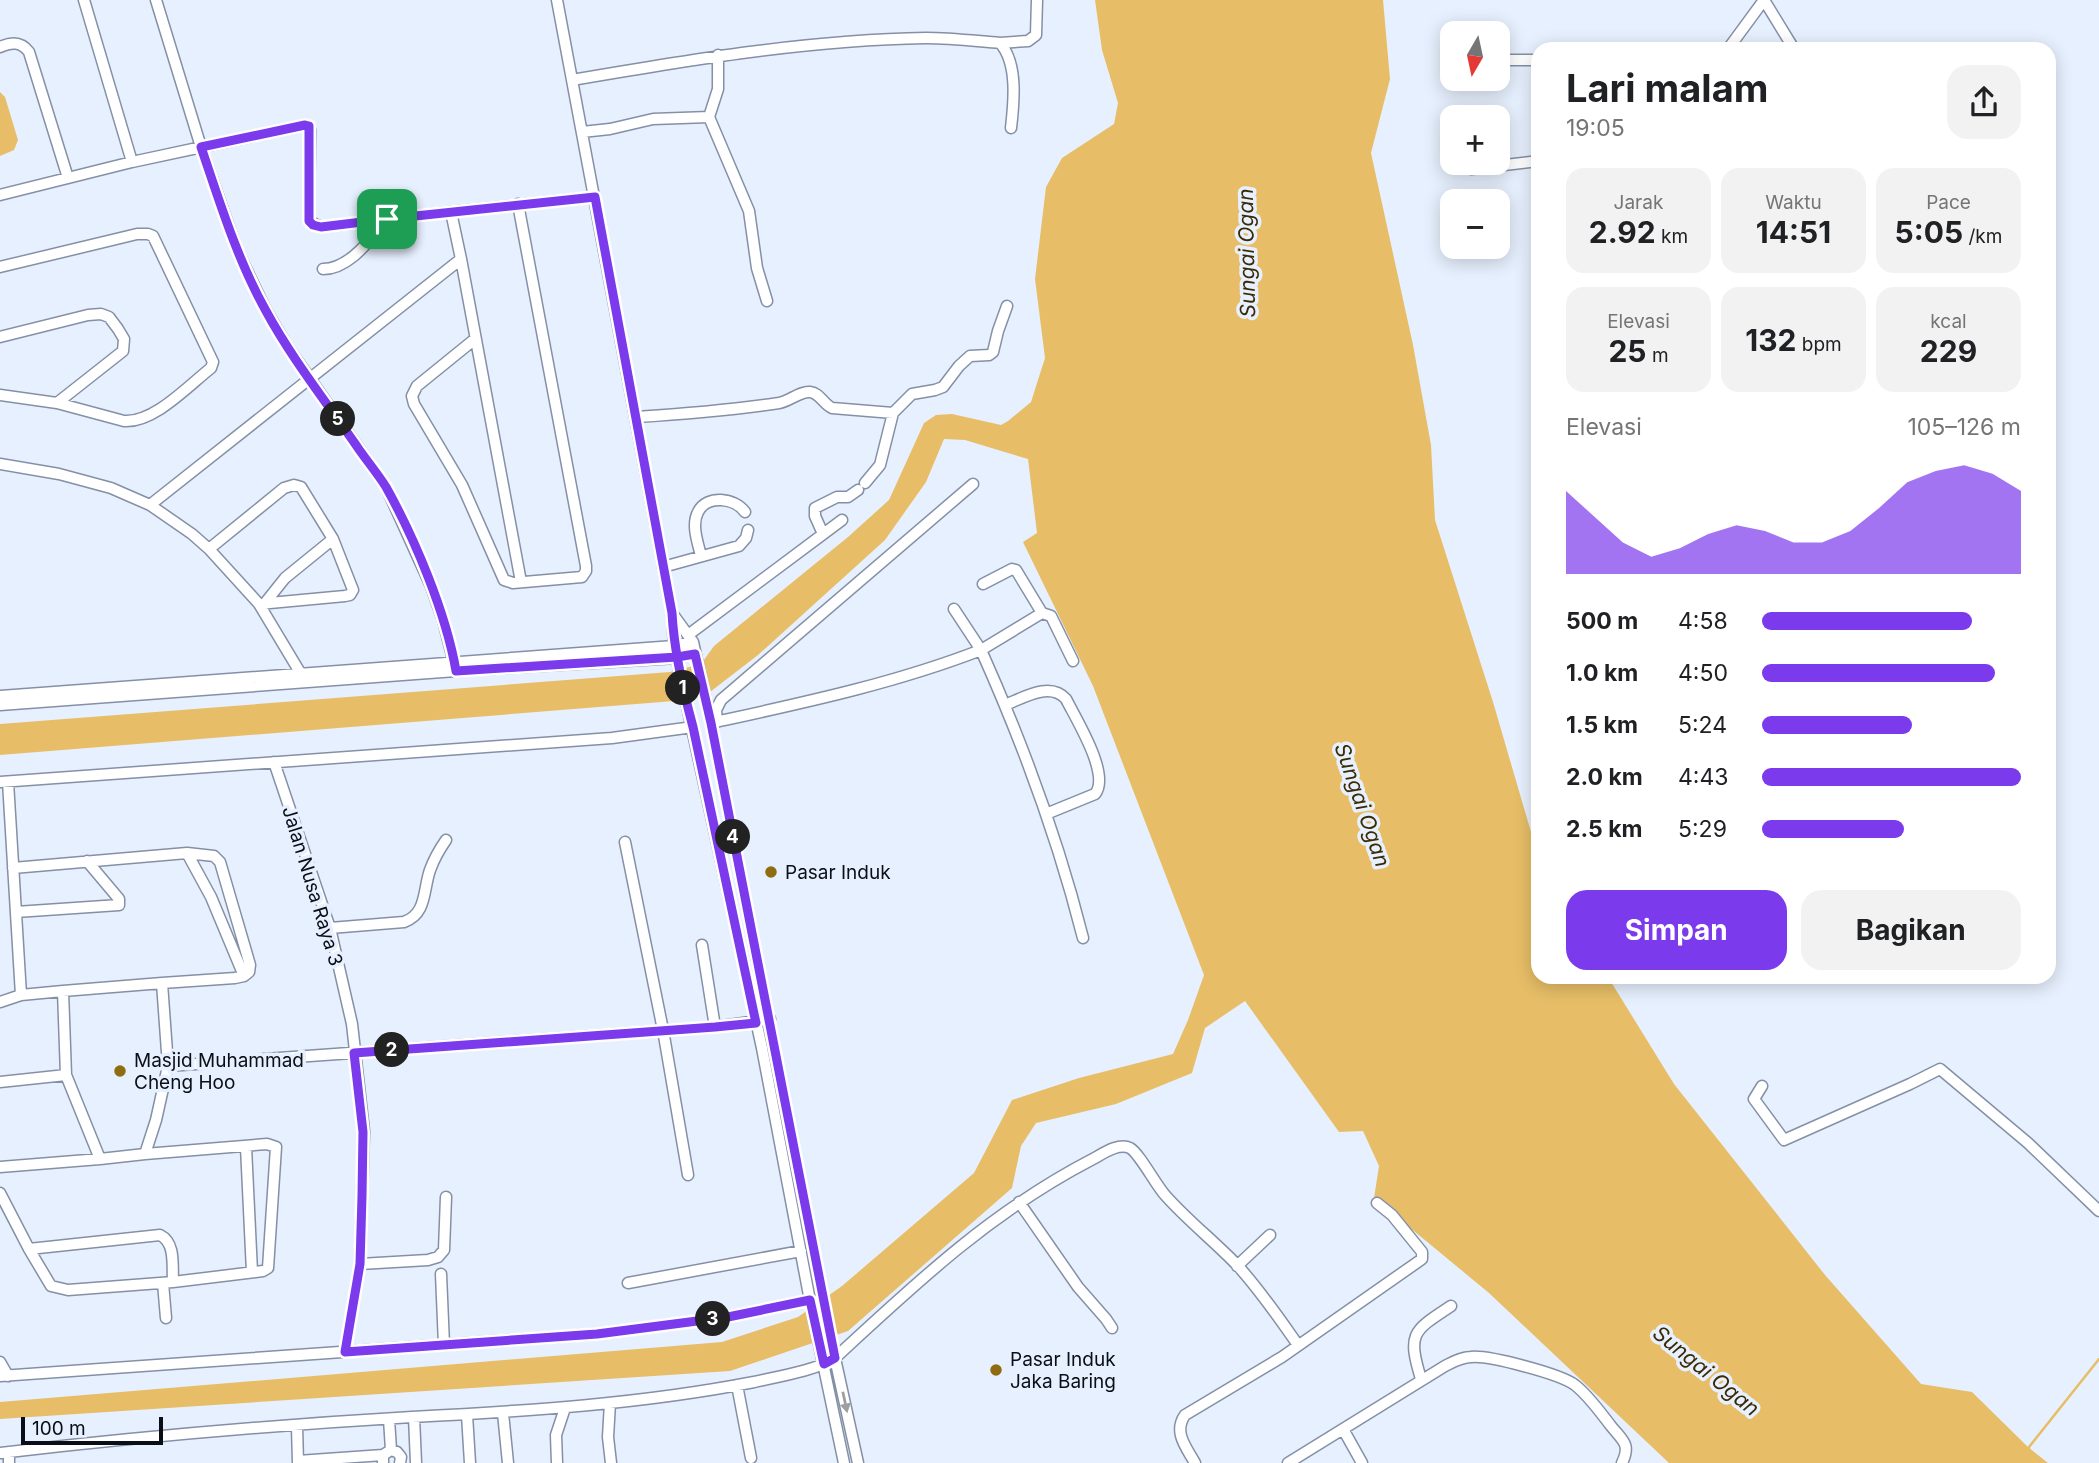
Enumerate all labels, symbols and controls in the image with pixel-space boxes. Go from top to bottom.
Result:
north arrow [1440,21,1510,91]
map controls [1440,21,1510,259]
text: Lari malam [1566,65,1768,111]
button: share [1947,65,2021,139]
button: + [1440,105,1510,175]
text: 19:05 [1566,114,1625,142]
water label: Sungai Ogan [1233,188,1260,318]
pin [357,189,417,249]
button: − [1440,189,1510,259]
text: Jarak [1614,191,1663,214]
text: Waktu [1765,191,1822,214]
text: Pace [1926,191,1971,214]
icon: arrive [368,200,406,238]
text: 2.92 [1589,214,1656,250]
text: 14:51 [1756,214,1831,250]
text: 5:05 [1895,214,1963,250]
text: km [1656,225,1688,248]
text: /km [1963,225,2002,248]
text: Elevasi [1607,310,1670,333]
text: kcal [1930,310,1967,333]
text: 132 [1745,322,1796,358]
text: 25 [1608,333,1647,369]
text: bpm [1796,333,1842,356]
text: 229 [1920,333,1977,369]
text: m [1647,344,1669,367]
pin: 5 [320,402,356,436]
text: 5 [331,407,344,430]
text: Elevasi [1566,413,1642,441]
text: 105–126 m [1907,413,2021,441]
text: 500 m [1566,607,1638,635]
text: 4:58 [1678,607,1728,635]
text: 1.0 km [1566,659,1638,687]
text: 4:50 [1678,659,1728,687]
pin: 1 [666,670,700,706]
text: 1 [678,676,687,699]
text: 1.5 km [1566,711,1638,739]
text: 5:24 [1678,711,1727,739]
water label: Sungai Ogan [1330,740,1395,870]
text: 2.0 km [1566,763,1643,791]
text: 4:43 [1678,763,1729,791]
street label: Jalan Nusa Raya 3 [277,804,348,969]
text: 2.5 km [1566,815,1643,843]
text: 5:29 [1678,815,1727,843]
pin: 4 [716,820,750,854]
text: 4 [726,825,739,848]
place label: Pasar Induk [785,861,891,884]
marker: Pasar Induk [763,864,779,880]
button: Simpan [1566,890,1787,970]
button: Bagikan [1801,890,2021,970]
pin: 2 [374,1032,410,1068]
text: 2 [386,1038,397,1061]
place label: Masjid Muhammad Cheng Hoo [134,1049,304,1094]
marker: Masjid Muhammad Cheng Hoo [112,1063,128,1079]
pin: 3 [696,1302,730,1336]
text: 3 [706,1307,719,1330]
water label: Sungai Ogan [1648,1320,1764,1421]
place label: Pasar Induk Jaka Baring [1010,1348,1116,1393]
marker: Pasar Induk Jaka Baring [988,1362,1004,1378]
one-way arrow [840,1391,851,1413]
scale bar [21,1414,163,1446]
text: 100 m [32,1417,86,1440]

